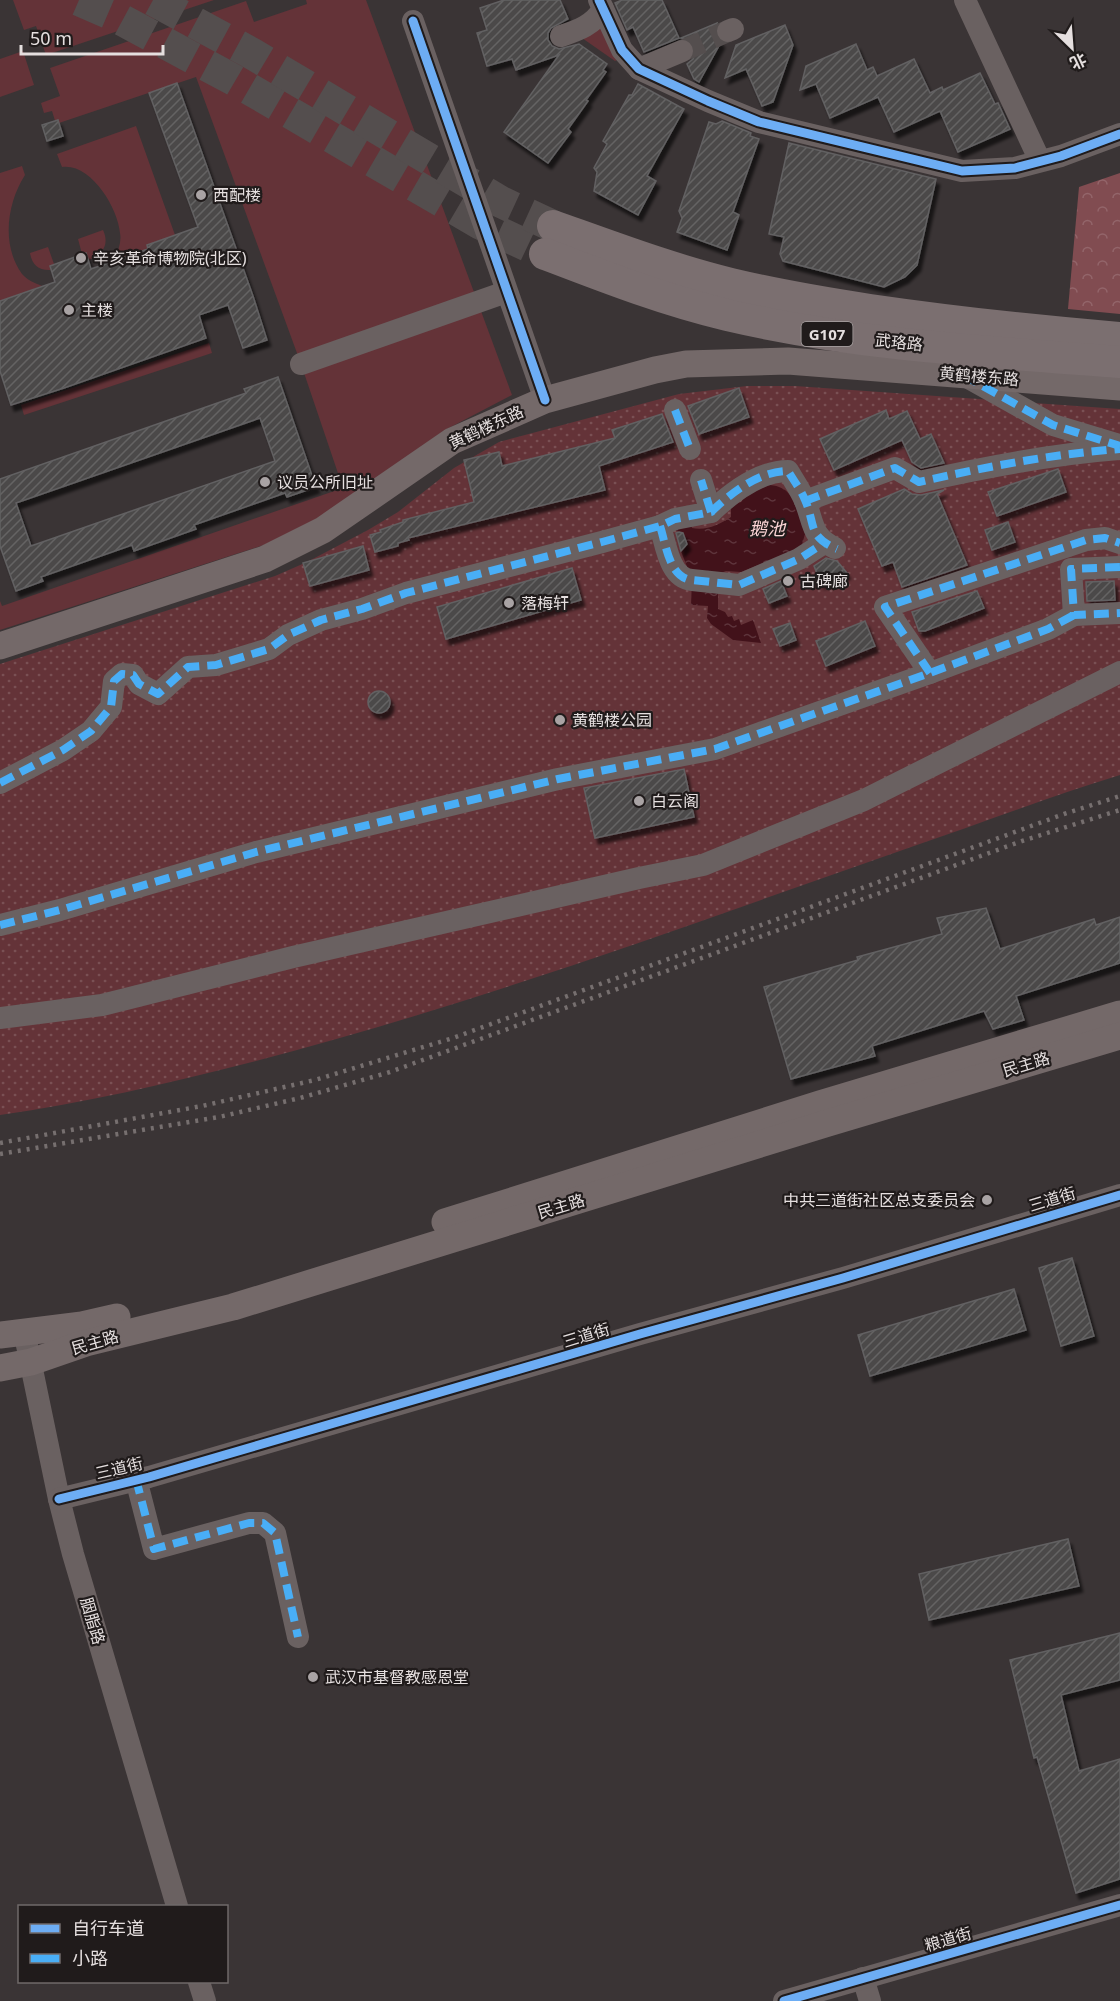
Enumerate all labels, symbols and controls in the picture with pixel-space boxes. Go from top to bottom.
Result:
scale bar [21,18,164,56]
north arrow [1042,18,1102,78]
text: 50 m [30,26,72,50]
text: 北 [1066,48,1090,75]
place label: 西配楼 [213,184,261,206]
marker: 西配楼 [194,188,208,202]
place label: 辛亥革命博物院(北区) [93,247,247,269]
marker: 辛亥革命博物院(北区) [74,251,88,265]
place label: 主楼 [81,299,113,321]
marker: 主楼 [62,303,76,317]
road number: G107 [802,322,852,346]
street label: 武珞路 [874,329,924,355]
street label: 黄鹤楼东路 [938,362,1020,390]
street label: 黄鹤楼东路 [445,400,527,454]
place label: 议员公所旧址 [277,471,373,493]
marker: 议员公所旧址 [258,475,272,489]
water label: 鹅池 [749,516,787,540]
place label: 古碑廊 [800,570,848,592]
marker: 古碑廊 [781,574,795,588]
place label: 落梅轩 [521,592,569,614]
marker: 落梅轩 [502,596,516,610]
place label: 黄鹤楼公园 [572,709,652,731]
marker: 黄鹤楼公园 [553,713,567,727]
place label: 白云阁 [651,790,699,812]
marker: 白云阁 [632,794,646,808]
street label: 民主路 [1000,1046,1052,1082]
street label: 三道街 [1026,1181,1078,1217]
street label: 民主路 [535,1188,587,1224]
place label: 中共三道街社区总支委员会 [783,1189,975,1211]
marker: 中共三道街社区总支委员会 [980,1193,994,1207]
street label: 三道街 [560,1317,612,1353]
street label: 民主路 [69,1325,121,1359]
street label: 三道街 [93,1452,145,1484]
street label: 胭脂路 [76,1595,110,1647]
place label: 武汉市基督教感恩堂 [325,1666,469,1688]
marker: 武汉市基督教感恩堂 [306,1670,320,1684]
legend [18,1905,228,1983]
text: 自行车道 [72,1916,144,1940]
street label: 粮道街 [922,1922,974,1956]
text: 小路 [72,1946,108,1970]

